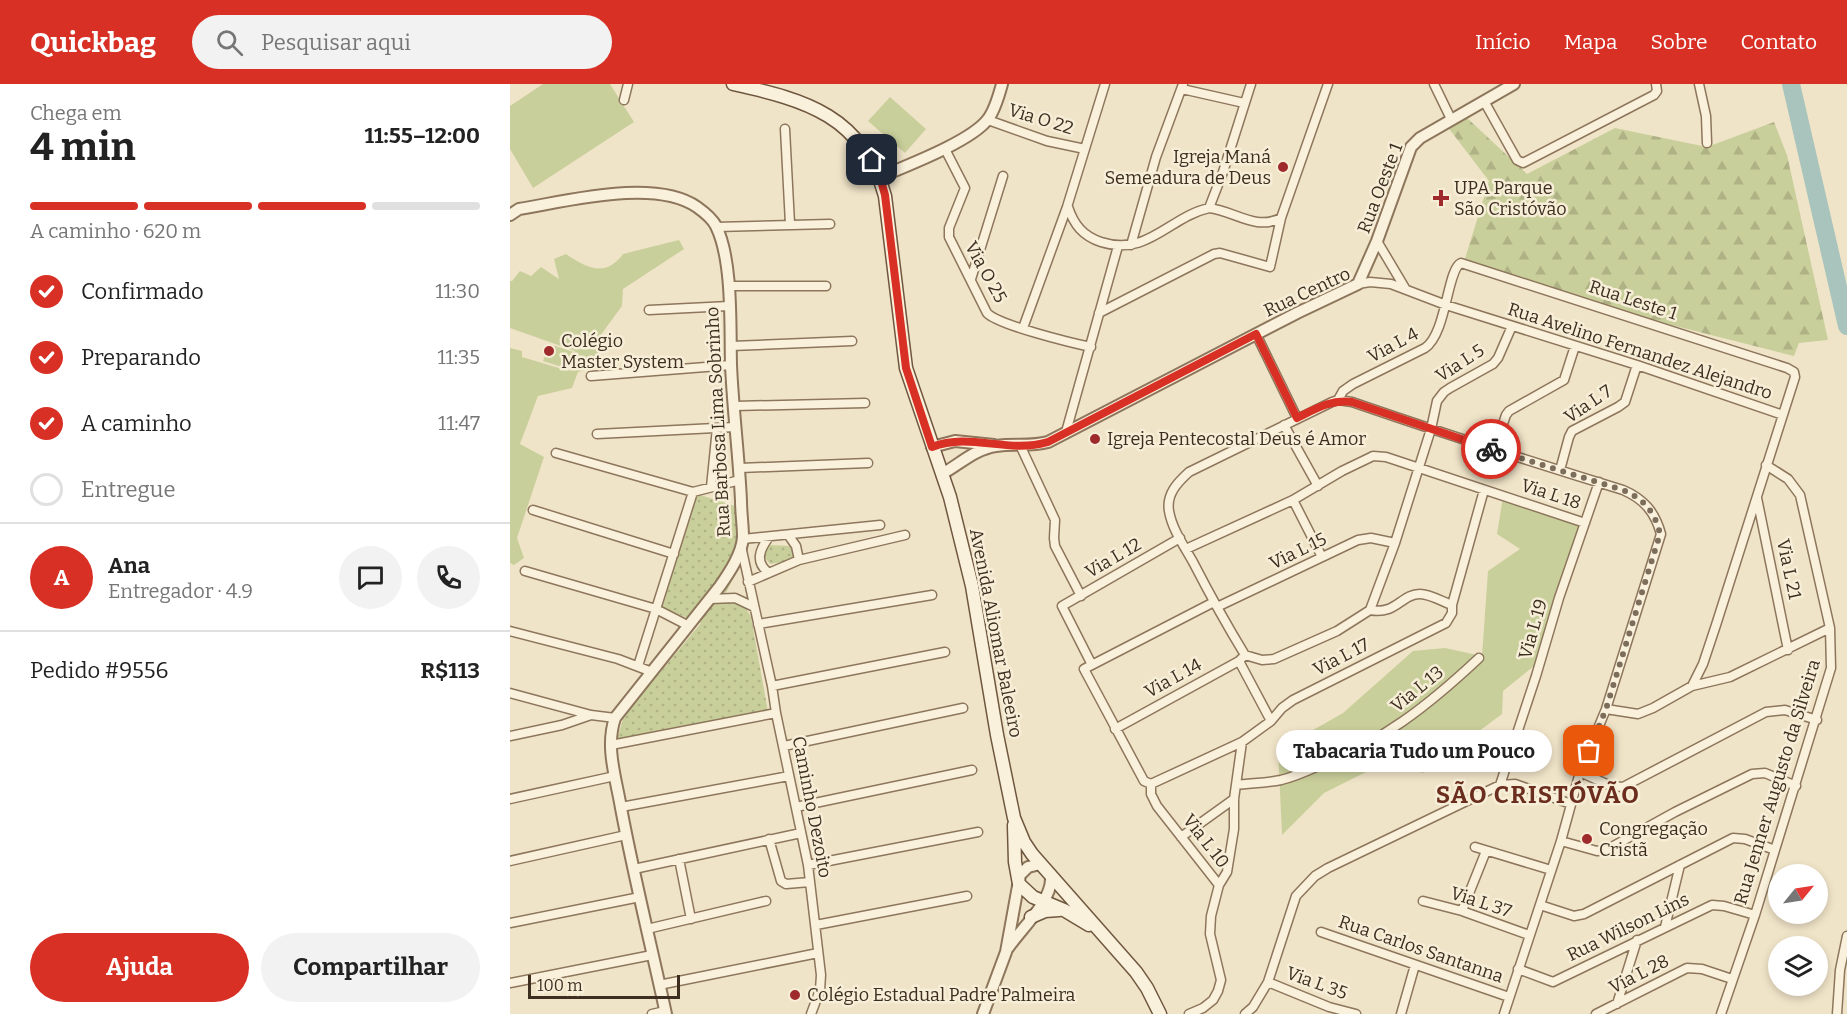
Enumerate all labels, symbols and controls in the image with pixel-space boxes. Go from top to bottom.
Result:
search box [192,15,612,69]
text: Quickbag [30,26,156,59]
icon: search [213,26,246,59]
text: Pesquisar aqui [261,29,411,56]
text: Início [1475,29,1531,55]
text: Mapa [1564,29,1618,55]
text: Sobre [1651,29,1707,55]
text: Contato [1740,29,1817,55]
street label: Via O 22 [1006,99,1076,139]
text: Chega em [30,101,122,125]
text: 11:55–12:00 [365,122,480,149]
text: 4 min [30,124,136,170]
pin [846,134,897,185]
street label: Rua Oeste 1 [1353,139,1408,236]
icon: home [855,143,888,176]
place label: Igreja Maná Semeadura de Deus [1105,146,1271,189]
marker: Igreja Maná Semeadura de Deus [1276,160,1290,174]
place label: UPA Parque São Cristóvão [1454,177,1567,220]
marker: UPA Parque São Cristóvão [1432,189,1450,207]
text: A caminho · 620 m [30,219,201,243]
street label: Via O 25 [960,238,1012,306]
street label: Rua Centro [1260,262,1354,322]
icon: check [30,275,63,308]
street label: Rua Leste 1 [1586,275,1680,325]
text: Confirmado [81,278,204,305]
text: 11:30 [435,279,480,303]
street label: Rua Avelino Fernandez Alejandro [1505,298,1775,404]
street label: Rua Barbosa Lima Sobrinho [701,306,735,538]
street label: Via L 4 [1364,322,1423,367]
place label: Colégio Master System [561,330,684,373]
street label: Via L 5 [1432,339,1488,387]
icon: check [30,341,63,374]
text: Preparando [81,344,201,371]
marker: Colégio Master System [542,344,556,358]
text: 11:35 [437,345,480,369]
street label: Via L 7 [1560,380,1616,428]
icon: check [30,407,63,440]
text: A caminho [81,410,192,437]
text: 11:47 [438,411,480,435]
courier [1461,419,1521,479]
place label: Igreja Pentecostal Deus é Amor [1107,428,1366,450]
marker: Igreja Pentecostal Deus é Amor [1088,432,1102,446]
icon: bike [1475,433,1508,466]
street label: Via L 18 [1518,474,1584,514]
text: Entregue [81,476,176,503]
street label: Avenida Aliomar Baleeiro [965,527,1027,739]
street label: Via L 15 [1266,528,1330,574]
street label: Via L 12 [1081,533,1145,583]
street label: Via L 21 [1772,537,1806,602]
button: chat [339,546,402,609]
button: phone [417,546,480,609]
text: Ana [108,552,150,579]
text: A [54,564,69,591]
text: Entregador · 4.9 [108,579,253,603]
street label: Via L 19 [1514,596,1552,662]
street label: Via L 17 [1309,634,1373,680]
street label: Via L 14 [1141,653,1206,703]
text: Pedido #9556 [30,657,169,684]
text: R$113 [420,657,480,684]
street label: Rua Jenner Augusto da Silveira [1729,657,1825,907]
street label: Via L 13 [1386,661,1448,717]
pin [1563,725,1614,776]
callout: Tabacaria Tudo um Pouco [1277,730,1553,772]
street label: Caminho Dezoito [787,734,837,880]
icon: bag [1572,734,1605,767]
text: Tabacaria Tudo um Pouco [1293,739,1535,763]
district label: SÃO CRISTÓVÃO [1436,780,1640,809]
street label: Via L 10 [1178,810,1234,872]
place label: Congregação Cristã [1599,818,1708,861]
marker: Congregação Cristã [1580,832,1594,846]
north arrow [1768,864,1828,924]
map controls [1768,864,1828,996]
street label: Via L 37 [1448,882,1514,922]
street label: Rua Wilson Lins [1563,888,1693,966]
street label: Rua Carlos Santanna [1336,910,1507,988]
button: Ajuda [30,933,249,1002]
button: Compartilhar [261,933,480,1002]
button: layers [1768,936,1828,996]
street label: Via L 28 [1605,950,1673,998]
street label: Via L 35 [1283,962,1351,1004]
scale bar [528,972,680,1000]
text: 100 m [537,976,582,995]
place label: Colégio Estadual Padre Palmeira [807,984,1076,1006]
marker: Colégio Estadual Padre Palmeira [788,988,802,1002]

